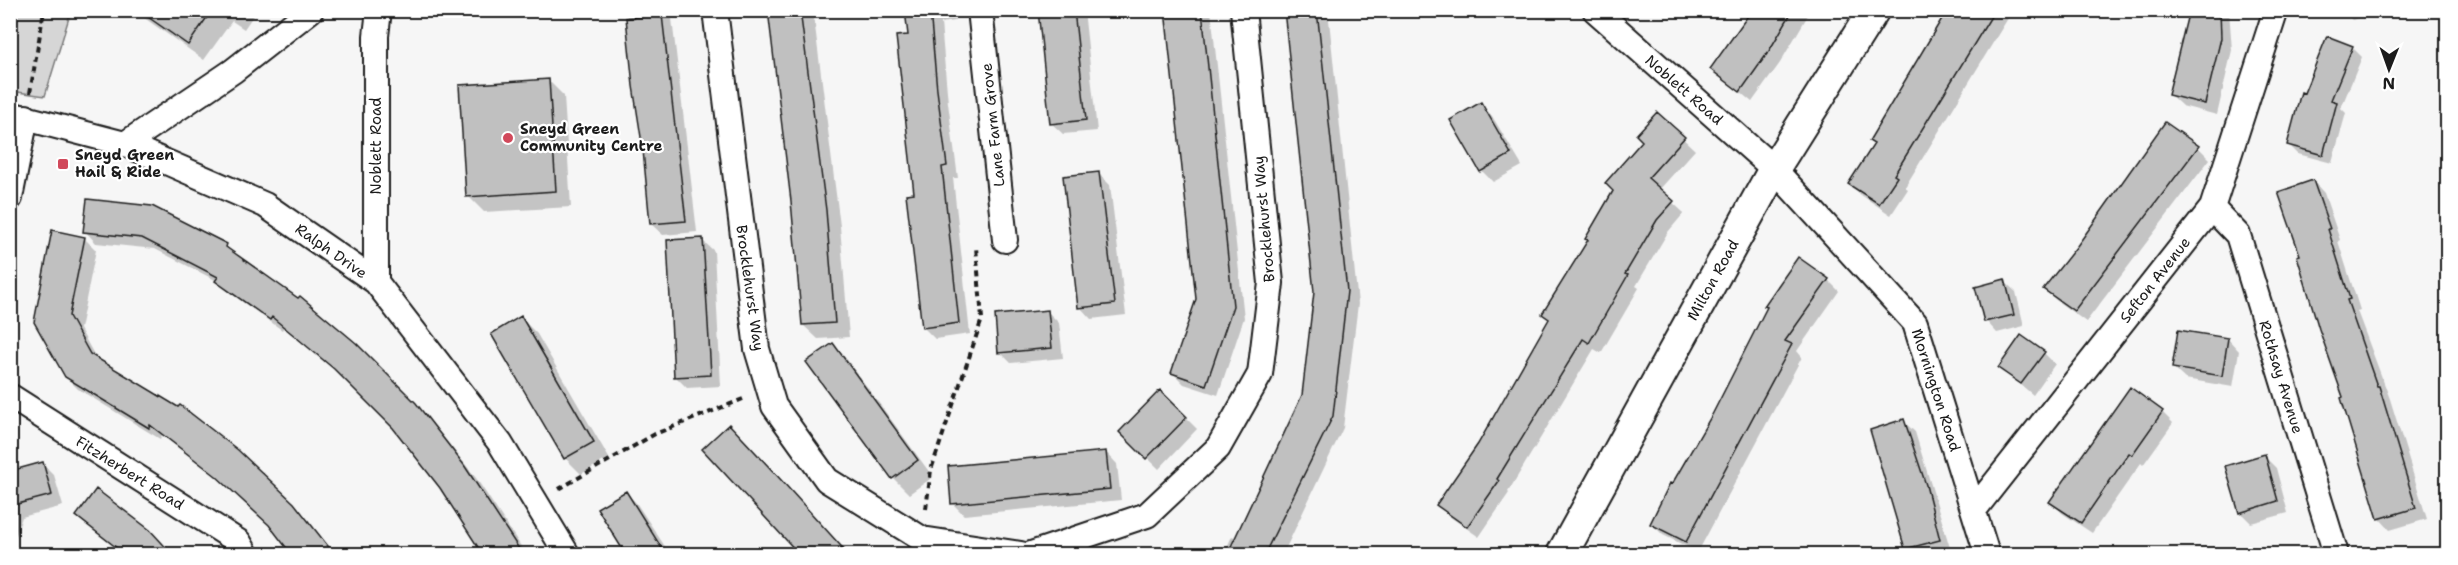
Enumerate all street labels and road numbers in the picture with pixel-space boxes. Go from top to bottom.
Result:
street label: Noblett Road [1641,51,1728,130]
street label: Lane Farm Grove [977,62,1009,188]
street label: Noblett Road [366,97,386,195]
street label: Brocklehurst Way [1249,155,1279,283]
street label: Ralph Drive [291,219,371,283]
street label: Brocklehurst Way [731,224,769,352]
street label: Sefton Avenue [2115,233,2195,327]
street label: Milton Road [1682,235,1744,324]
street label: Rothsay Avenue [2254,318,2308,436]
street label: Mornington Road [1907,326,1965,454]
street label: Fitzherbert Road [72,432,188,515]

